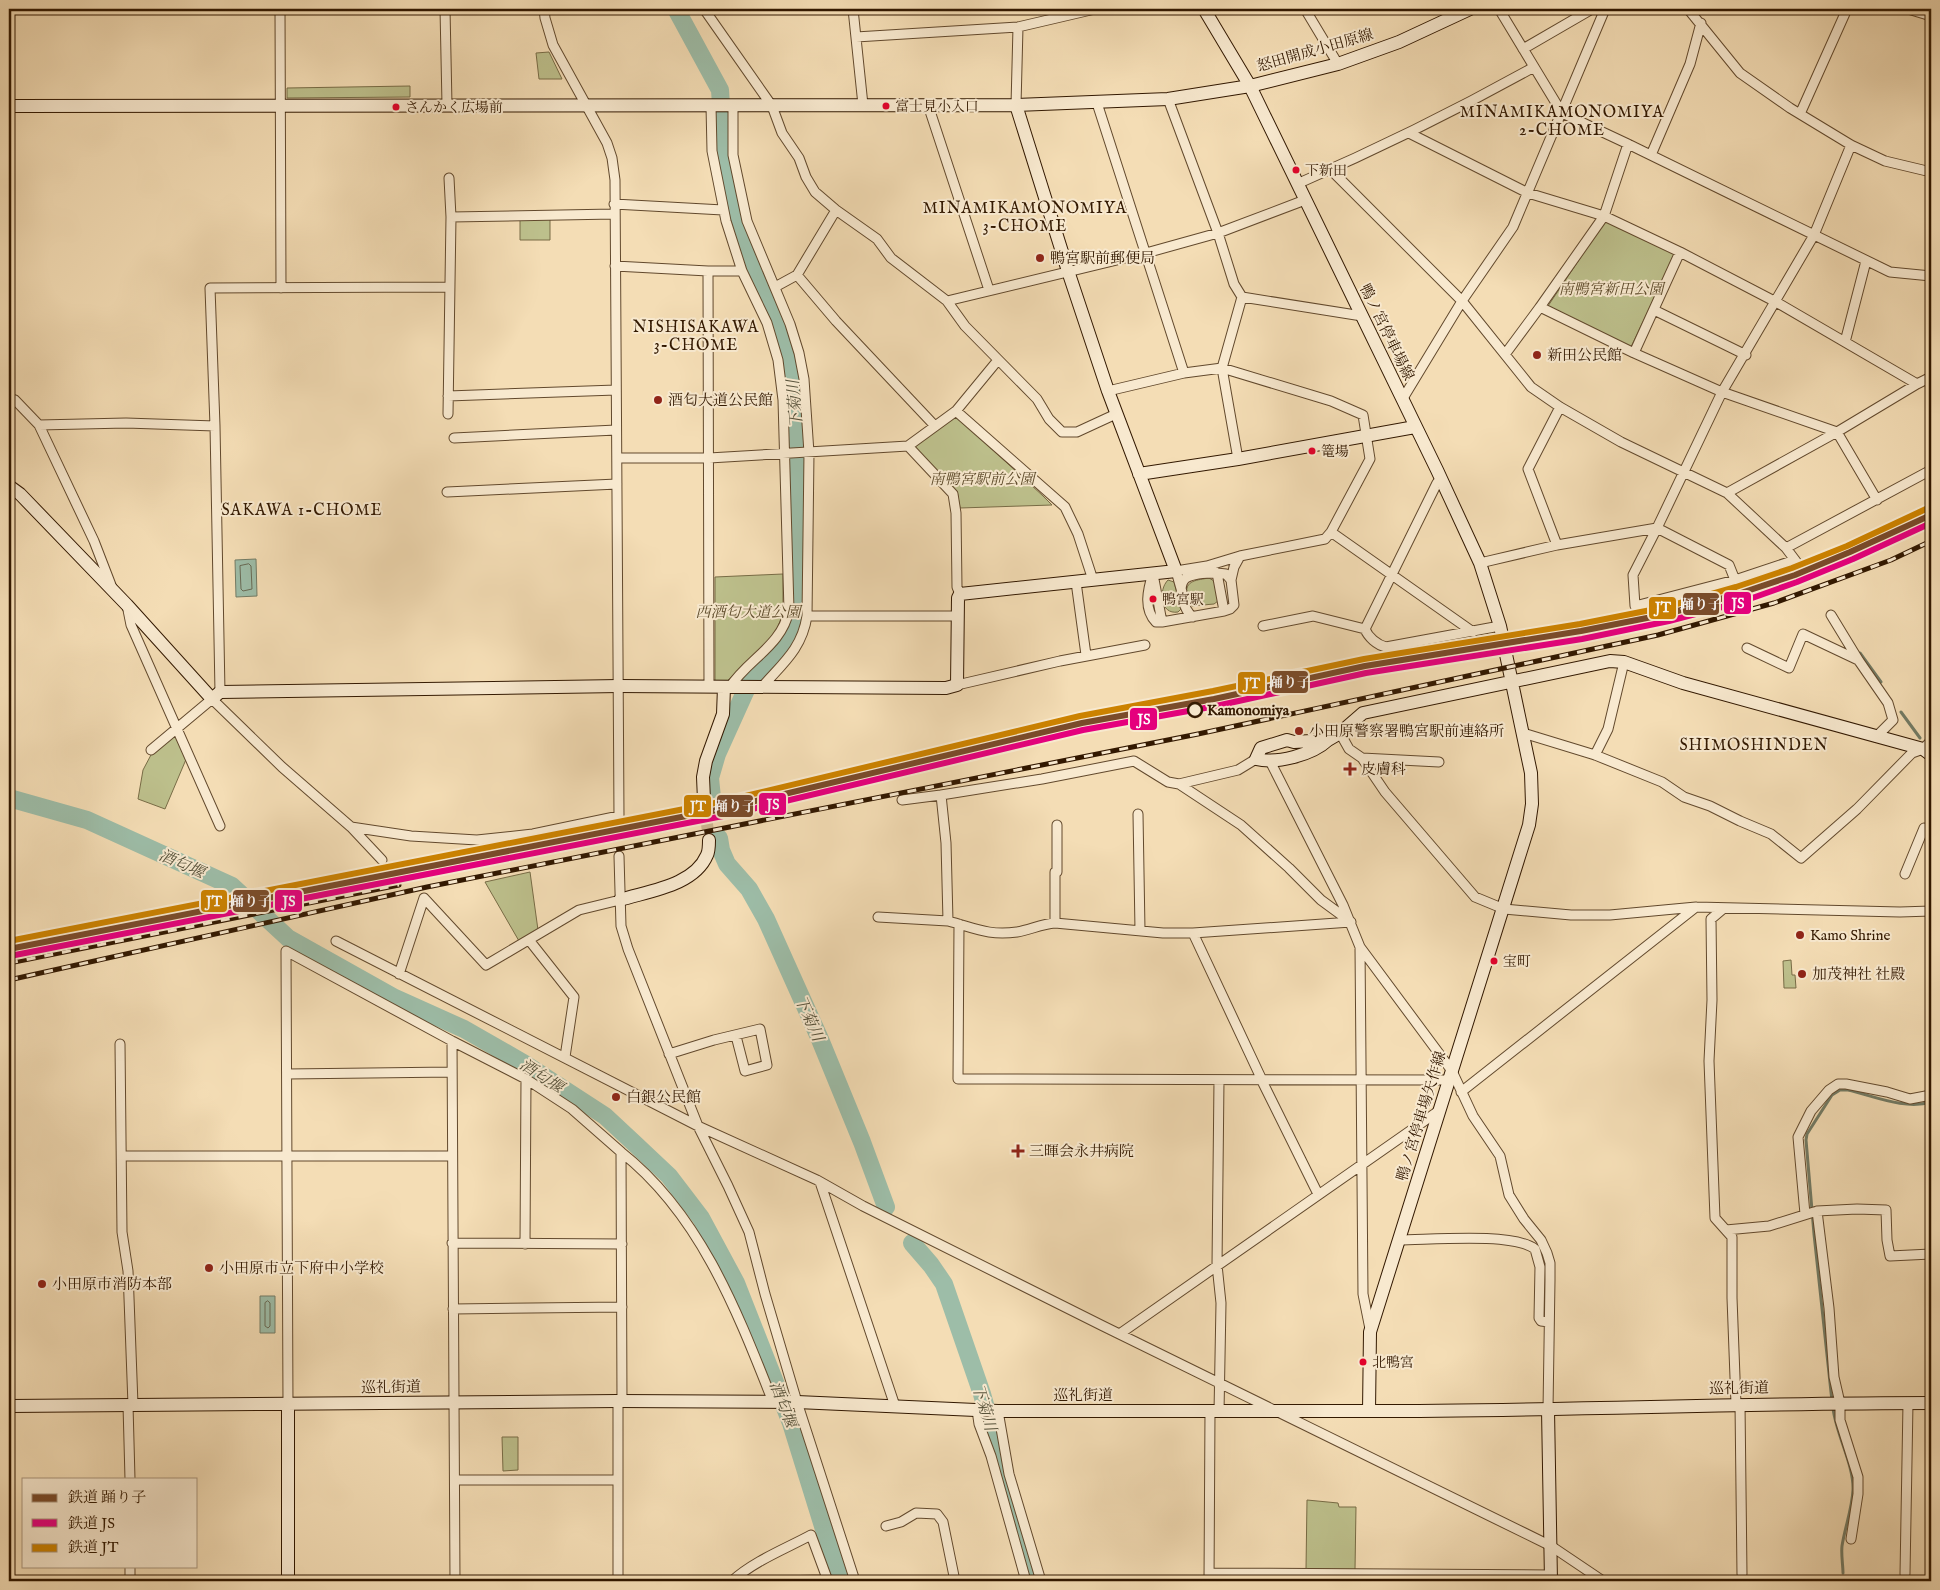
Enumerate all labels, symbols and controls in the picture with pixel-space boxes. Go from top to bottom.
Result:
street label: 怒田開成小田原線 [1255,25,1375,76]
place label: 富士見小入口 [895,98,979,116]
place label: さんかく広場前 [405,99,503,117]
marker: 富士見小入口 [881,101,891,111]
marker: さんかく広場前 [391,102,401,112]
district label: MINAMIKAMONOMIYA 2-CHOME [1460,103,1664,141]
place label: 下新田 [1305,162,1347,180]
marker: 下新田 [1291,165,1301,175]
district label: MINAMIKAMONOMIYA 3-CHOME [923,199,1127,237]
place label: 鴨宮駅前郵便局 [1050,249,1155,268]
marker: 鴨宮駅前郵便局 [1034,252,1046,264]
park label: 南鴨宮新田公園 [1558,280,1666,299]
street label: 鴨ノ宮停車場線 [1355,281,1418,384]
district label: NISHISAKAWA 3-CHOME [633,318,759,356]
place label: 新田公民館 [1547,346,1622,365]
marker: 新田公民館 [1531,349,1543,361]
water label: 下菊川 [784,377,808,429]
place label: 酒匂大道公民館 [668,391,773,410]
marker: 酒匂大道公民館 [652,394,664,406]
place label: 篭場 [1321,443,1349,461]
marker: 篭場 [1307,446,1317,456]
park label: 南鴨宮駅前公園 [929,470,1037,489]
district label: SAKAWA 1-CHOME [221,501,383,521]
place label: 鴨宮駅 [1162,591,1204,609]
line badge: JS [1723,591,1752,615]
line badge: 踊り子 [1682,592,1720,616]
marker: 鴨宮駅 [1148,594,1158,604]
text: JS [1730,595,1744,613]
line badge: JT [1648,596,1677,620]
text: 踊り子 [1680,596,1722,614]
text: JT [1653,599,1672,617]
park label: 西酒匂大道公園 [695,603,803,622]
line badge: 踊り子 [1271,670,1309,694]
line badge: JT [1237,671,1266,695]
text: 踊り子 [1269,674,1311,692]
text: JT [1242,675,1261,693]
place label: Kamonomiya [1207,701,1290,720]
marker: Kamonomiya [1187,702,1203,718]
line badge: JS [1129,707,1158,731]
text: JS [1136,711,1150,729]
place label: 小田原警察署鴨宮駅前連絡所 [1309,722,1504,741]
marker: 小田原警察署鴨宮駅前連絡所 [1293,725,1305,737]
district label: SHIMOSHINDEN [1679,736,1829,756]
place label: 皮膚科 [1361,760,1406,779]
marker: 皮膚科 [1343,762,1357,776]
line badge: JS [758,792,787,816]
line badge: JT [683,794,712,818]
line badge: 踊り子 [716,794,754,818]
text: JS [765,796,779,814]
text: JT [688,798,707,816]
text: 踊り子 [714,798,756,816]
water label: 酒匂堰 [155,846,210,885]
line badge: JT [200,889,228,913]
line badge: 踊り子 [232,889,270,913]
line badge: JS [274,889,303,913]
text: JT [204,893,223,911]
text: 踊り子 [230,893,272,911]
text: JS [281,893,295,911]
place label: Kamo Shrine [1810,926,1890,945]
marker: Kamo Shrine [1794,929,1806,941]
place label: 宝町 [1503,953,1531,971]
marker: 宝町 [1489,956,1499,966]
place label: 加茂神社 社殿 [1812,965,1905,984]
marker: 加茂神社 社殿 [1796,968,1808,980]
water label: 下菊川 [789,993,828,1047]
street label: 鴨ノ宮停車場矢作線 [1393,1049,1450,1183]
water label: 酒匂堰 [515,1055,569,1100]
place label: 白銀公民館 [626,1088,701,1107]
marker: 白銀公民館 [610,1091,622,1103]
place label: 三暉会永井病院 [1029,1142,1134,1161]
marker: 三暉会永井病院 [1011,1144,1025,1158]
place label: 小田原市立下府中小学校 [219,1259,384,1278]
marker: 小田原市立下府中小学校 [203,1262,215,1274]
place label: 小田原市消防本部 [52,1275,172,1294]
marker: 小田原市消防本部 [36,1278,48,1290]
place label: 北鴨宮 [1372,1354,1414,1372]
marker: 北鴨宮 [1358,1357,1368,1367]
street label: 巡礼街道 [361,1377,421,1398]
street label: 巡礼街道 [1709,1378,1769,1399]
water label: 酒匂堰 [764,1379,801,1433]
water label: 下菊川 [967,1382,1000,1435]
street label: 巡礼街道 [1053,1386,1113,1405]
legend [22,1478,198,1568]
text: 鉄道 踊り子 [68,1488,146,1507]
text: 鉄道 JS [68,1514,115,1533]
text: 鉄道 JT [68,1538,118,1557]

